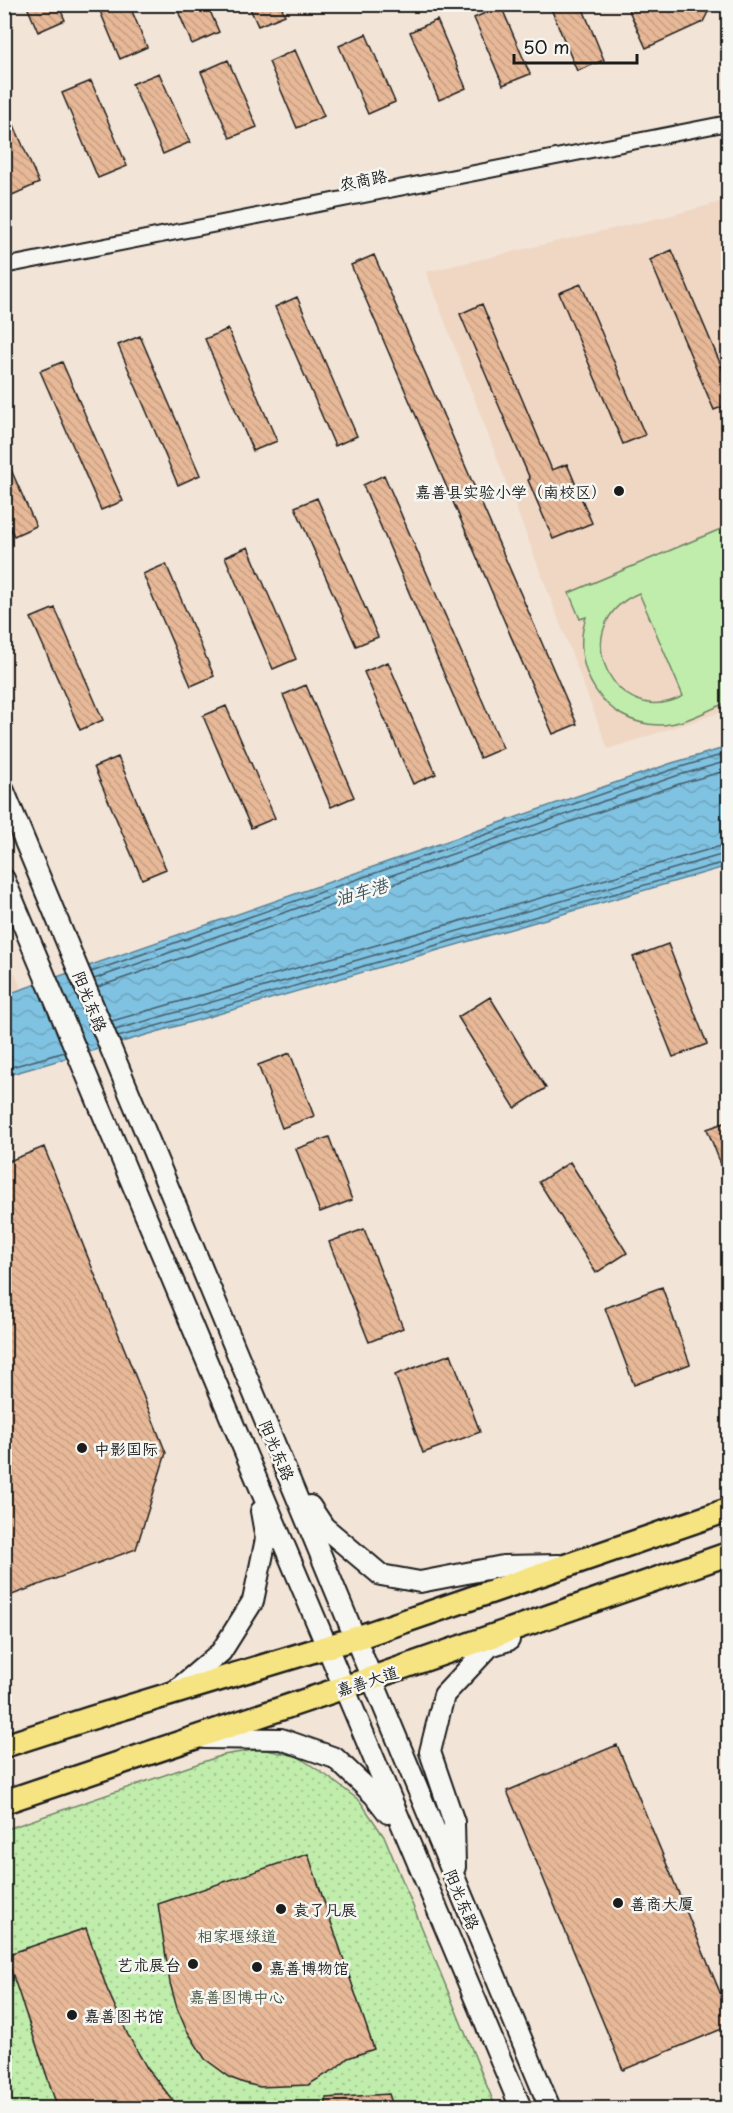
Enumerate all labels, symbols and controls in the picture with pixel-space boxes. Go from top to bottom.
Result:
scale bar [514,27,637,65]
text: 50 m [523,33,570,60]
street label: 农商路 [337,163,389,195]
place label: 嘉善县实验小学（南校区） [415,479,607,503]
marker: 嘉善县实验小学（南校区） [612,484,626,498]
water label: 油车港 [331,870,393,911]
street label: 阳光东路 [68,967,114,1035]
street label: 阳光东路 [254,1416,302,1484]
place label: 中影国际 [94,1436,158,1460]
marker: 中影国际 [75,1441,89,1455]
street label: 嘉善大道 [333,1659,401,1701]
street label: 阳光东路 [439,1865,487,1933]
place label: 善商大厦 [630,1891,694,1915]
marker: 善商大厦 [611,1896,625,1910]
place label: 袁了凡展 [293,1897,357,1921]
marker: 袁了凡展 [274,1902,288,1916]
park label: 相家堰绿道 [197,1923,277,1947]
place label: 艺术展台 [117,1952,181,1976]
place label: 嘉善博物馆 [269,1955,349,1979]
marker: 艺术展台 [186,1957,200,1971]
marker: 嘉善博物馆 [250,1960,264,1974]
park label: 嘉善图博中心 [189,1984,285,2008]
place label: 嘉善图书馆 [84,2003,164,2027]
marker: 嘉善图书馆 [65,2008,79,2022]

